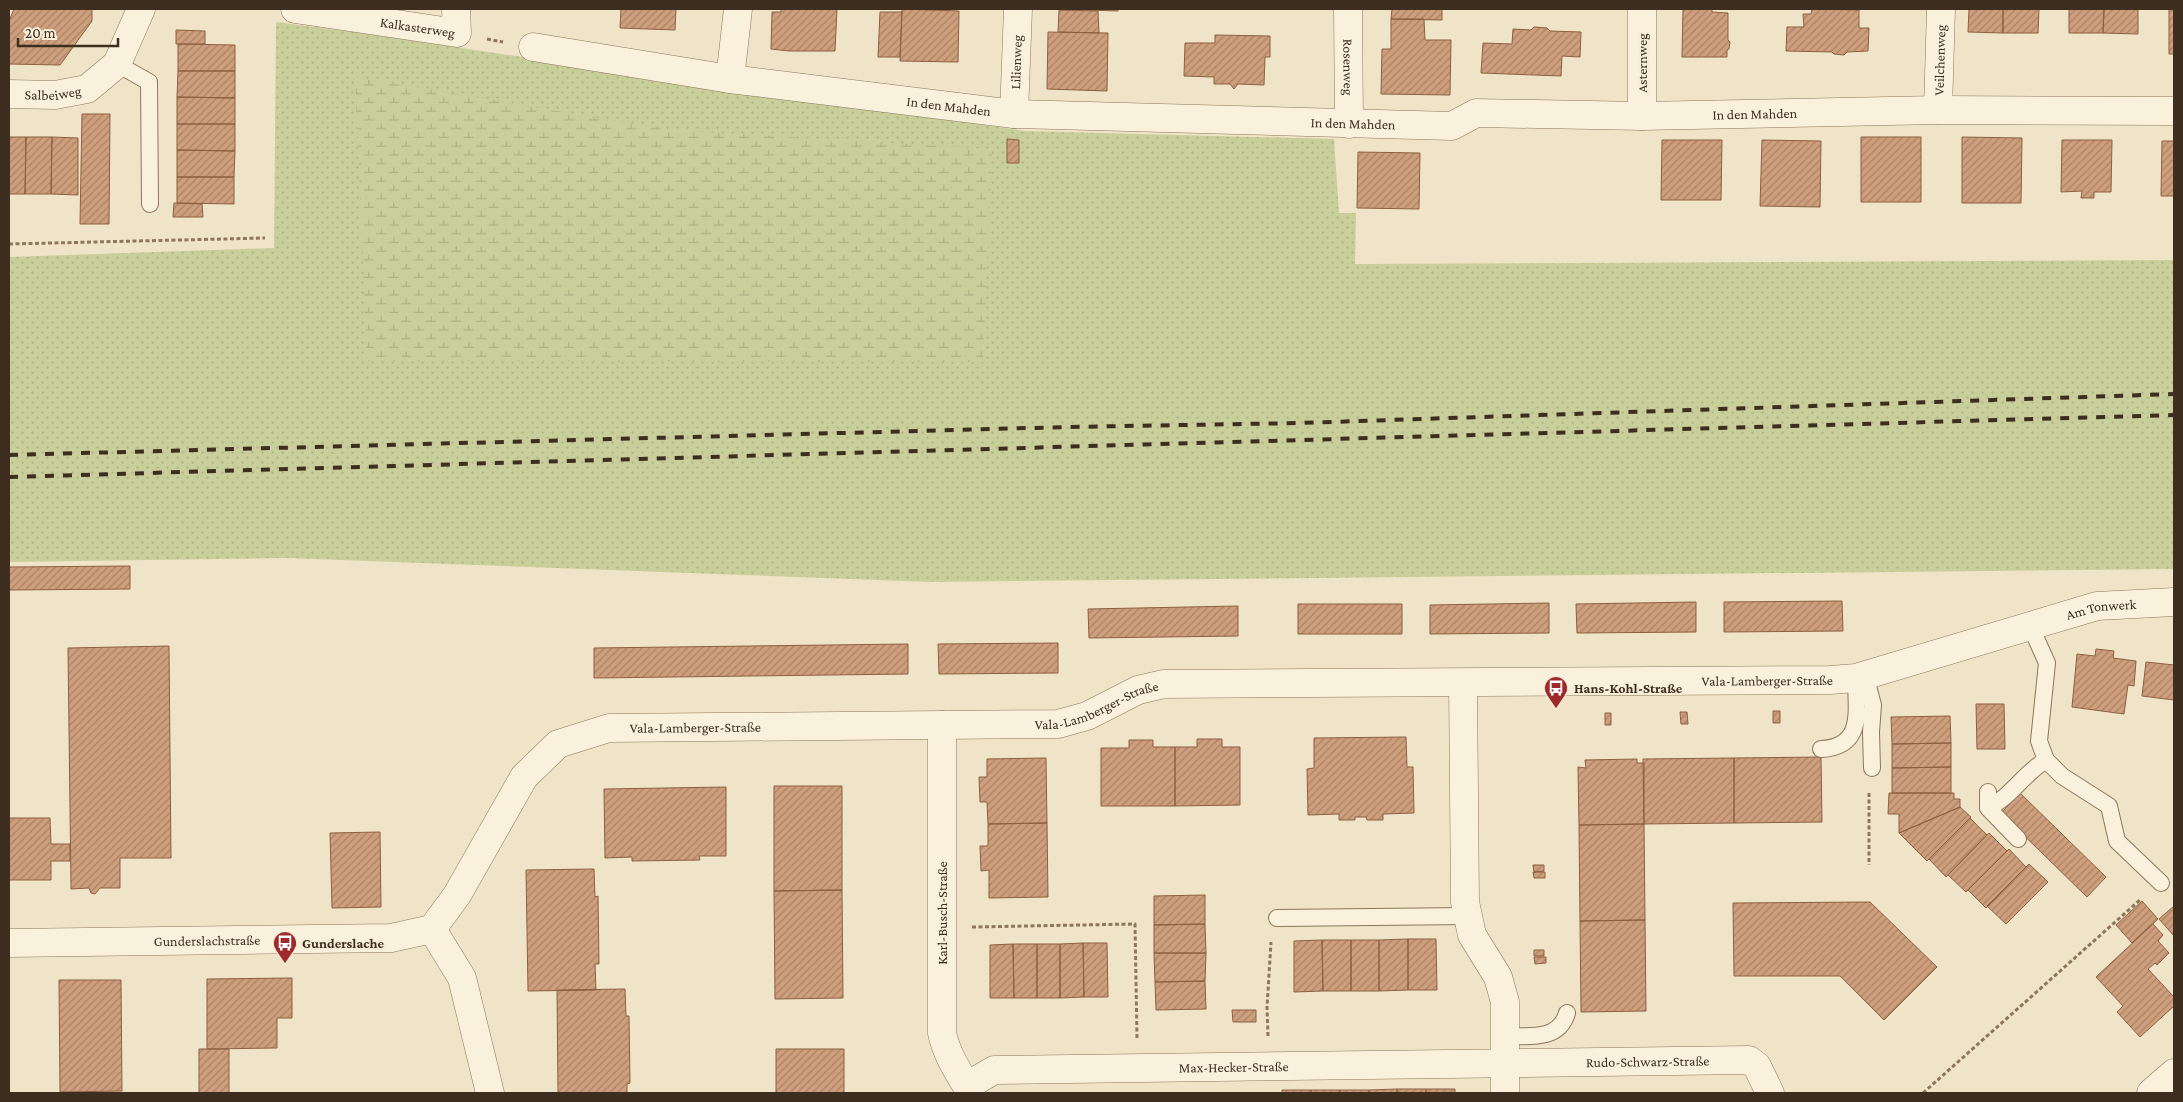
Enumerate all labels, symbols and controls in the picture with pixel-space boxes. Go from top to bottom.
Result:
street label: Kalkasterweg [379,14,456,41]
scale bar [18,15,118,47]
street label: Veilchenweg [1930,24,1949,96]
text: 20 m [25,25,56,41]
street label: Asternweg [1634,33,1650,93]
street label: Lilienweg [1007,34,1025,90]
street label: Rosenweg [1340,39,1357,96]
street label: Salbeiweg [24,82,83,103]
street label: In den Mahden [906,93,992,119]
street label: In den Mahden [1712,105,1798,123]
street label: In den Mahden [1311,114,1396,132]
street label: Am Tonwerk [2064,596,2137,623]
street label: Vala-Lamberger-Straße [1702,672,1833,689]
bus stop icon: Hans-Kohl-Straße [1543,675,1569,709]
street label: Vala-Lamberger-Straße [1035,678,1160,732]
place label: Hans-Kohl-Straße [1574,680,1683,696]
street label: Vala-Lamberger-Straße [630,719,761,736]
street label: Karl-Busch-Straße [934,861,950,965]
bus stop icon: Gunderslache [272,930,298,964]
street label: Gunderslachstraße [154,932,260,949]
place label: Gunderslache [302,935,384,951]
street label: Rudo-Schwarz-Straße [1586,1053,1709,1070]
street label: Max-Hecker-Straße [1179,1058,1289,1076]

